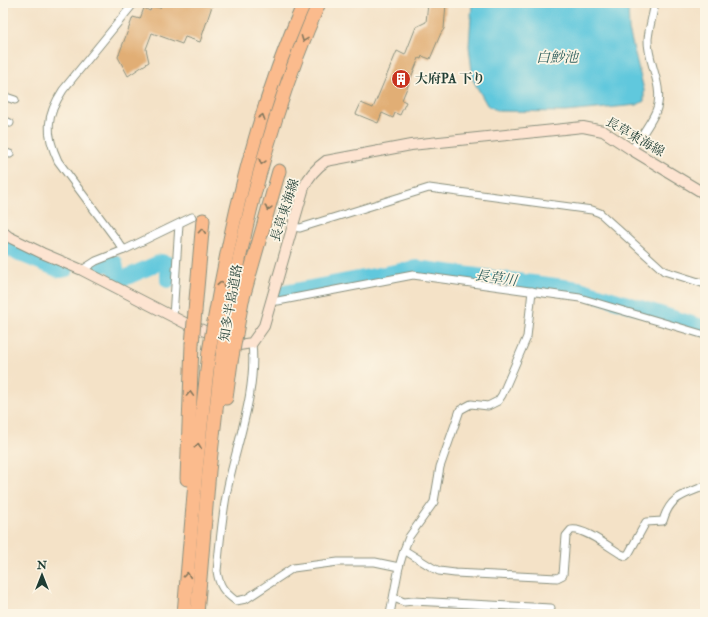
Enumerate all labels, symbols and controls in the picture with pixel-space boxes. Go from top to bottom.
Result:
one-way arrow [301,36,309,43]
water label: 白魦池 [536,49,580,66]
building icon: 大府PA 下り [390,68,412,90]
place label: 大府PA 下り [415,71,485,87]
one-way arrow [257,114,266,121]
street label: 長草東海線 [603,114,667,160]
one-way arrow [258,158,267,165]
street label: 長草東海線 [267,177,303,243]
one-way arrow [264,205,273,212]
one-way arrow [198,228,207,234]
street label: 知多半島道路 [216,263,246,343]
water label: 長草川 [474,267,520,290]
one-way arrow [216,281,224,287]
one-way arrow [186,391,194,397]
one-way arrow [194,443,203,449]
north arrow [22,555,62,595]
text: N [36,559,48,572]
one-way arrow [182,572,191,578]

